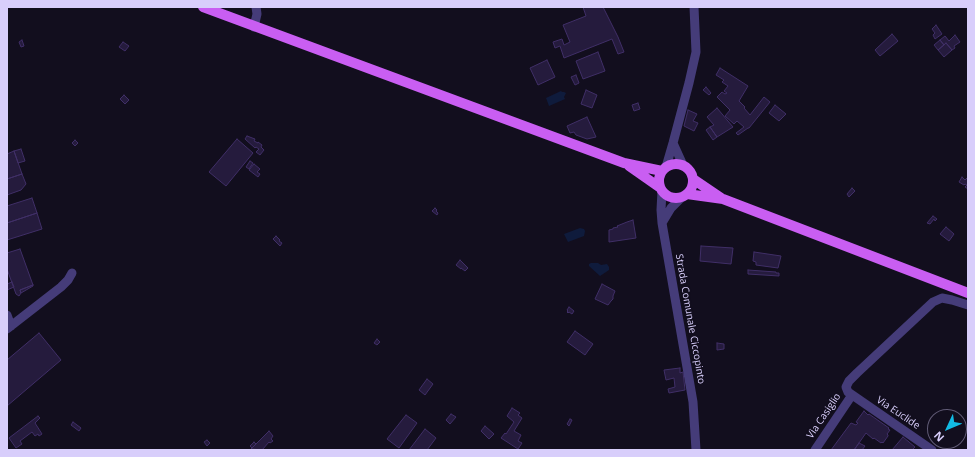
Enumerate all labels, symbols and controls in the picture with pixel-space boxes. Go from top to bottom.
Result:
street label: Strada Comunale Ciccopinto [673,253,707,385]
street label: Via Casiglio [804,391,844,441]
street label: Via Euclide [874,394,922,432]
north arrow [927,409,967,449]
text: N [930,429,947,445]

